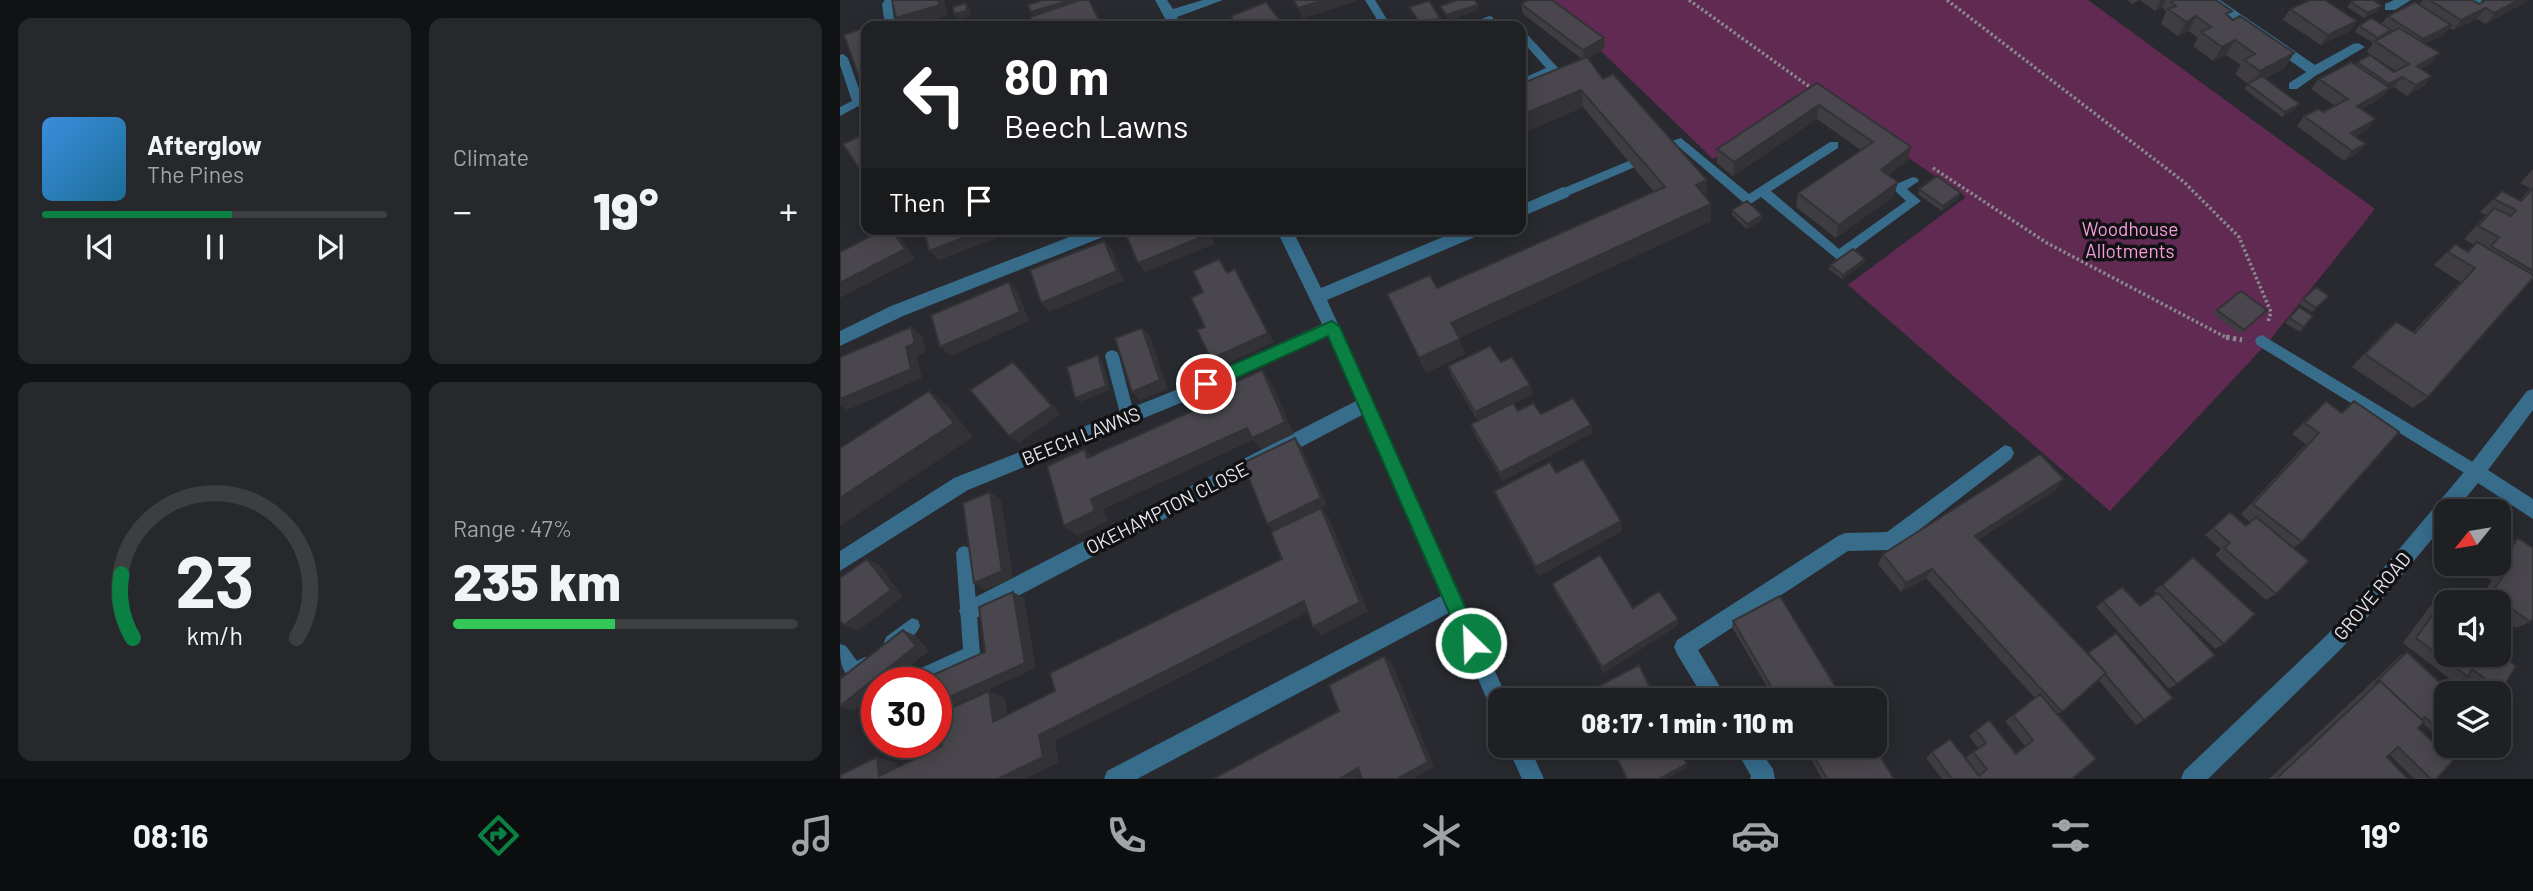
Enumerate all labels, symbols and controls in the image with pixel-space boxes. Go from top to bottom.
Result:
text: 80 m [1004,46,1109,105]
icon: left [889,49,980,140]
text: Beech Lawns [1004,106,1189,144]
text: Afterglow [147,129,262,160]
text: Climate [453,143,529,171]
text: The Pines [147,160,244,188]
text: 19° [593,178,658,240]
icon: arrive [960,182,998,220]
text: Then [889,186,946,217]
text: − [453,187,472,233]
text: + [779,187,798,233]
park label: Woodhouse Allotments [2082,217,2178,262]
icon: previous [81,228,119,266]
icon: pause [196,228,234,266]
icon: next [311,228,349,266]
pin [1176,354,1236,414]
icon: arrive [1187,365,1225,403]
street label: BEECH LAWNS [1018,401,1143,470]
street label: OKEHAMPTON CLOSE [1082,457,1252,558]
north arrow [2434,499,2511,576]
map controls [2434,499,2511,758]
text: Range · 47% [453,514,572,542]
text: 23 [175,535,254,623]
street label: GROVE ROAD [2328,547,2415,644]
text: 235 km [453,549,621,611]
button: sound [2434,590,2511,667]
position arrow [1434,606,1508,680]
text: km/h [186,619,243,649]
speed limit sign: 30 [861,667,952,758]
button: layers [2434,681,2511,758]
text: 08:17 · 1 min · 110 m [1581,707,1794,738]
icon: directions [474,811,523,860]
icon: music [788,811,837,860]
icon: phone [1102,811,1151,860]
icon: climate [1417,811,1466,860]
icon: car [1731,811,1780,860]
icon: filters [2046,811,2095,860]
text: 08:16 [133,816,208,854]
text: 19° [2360,816,2400,854]

